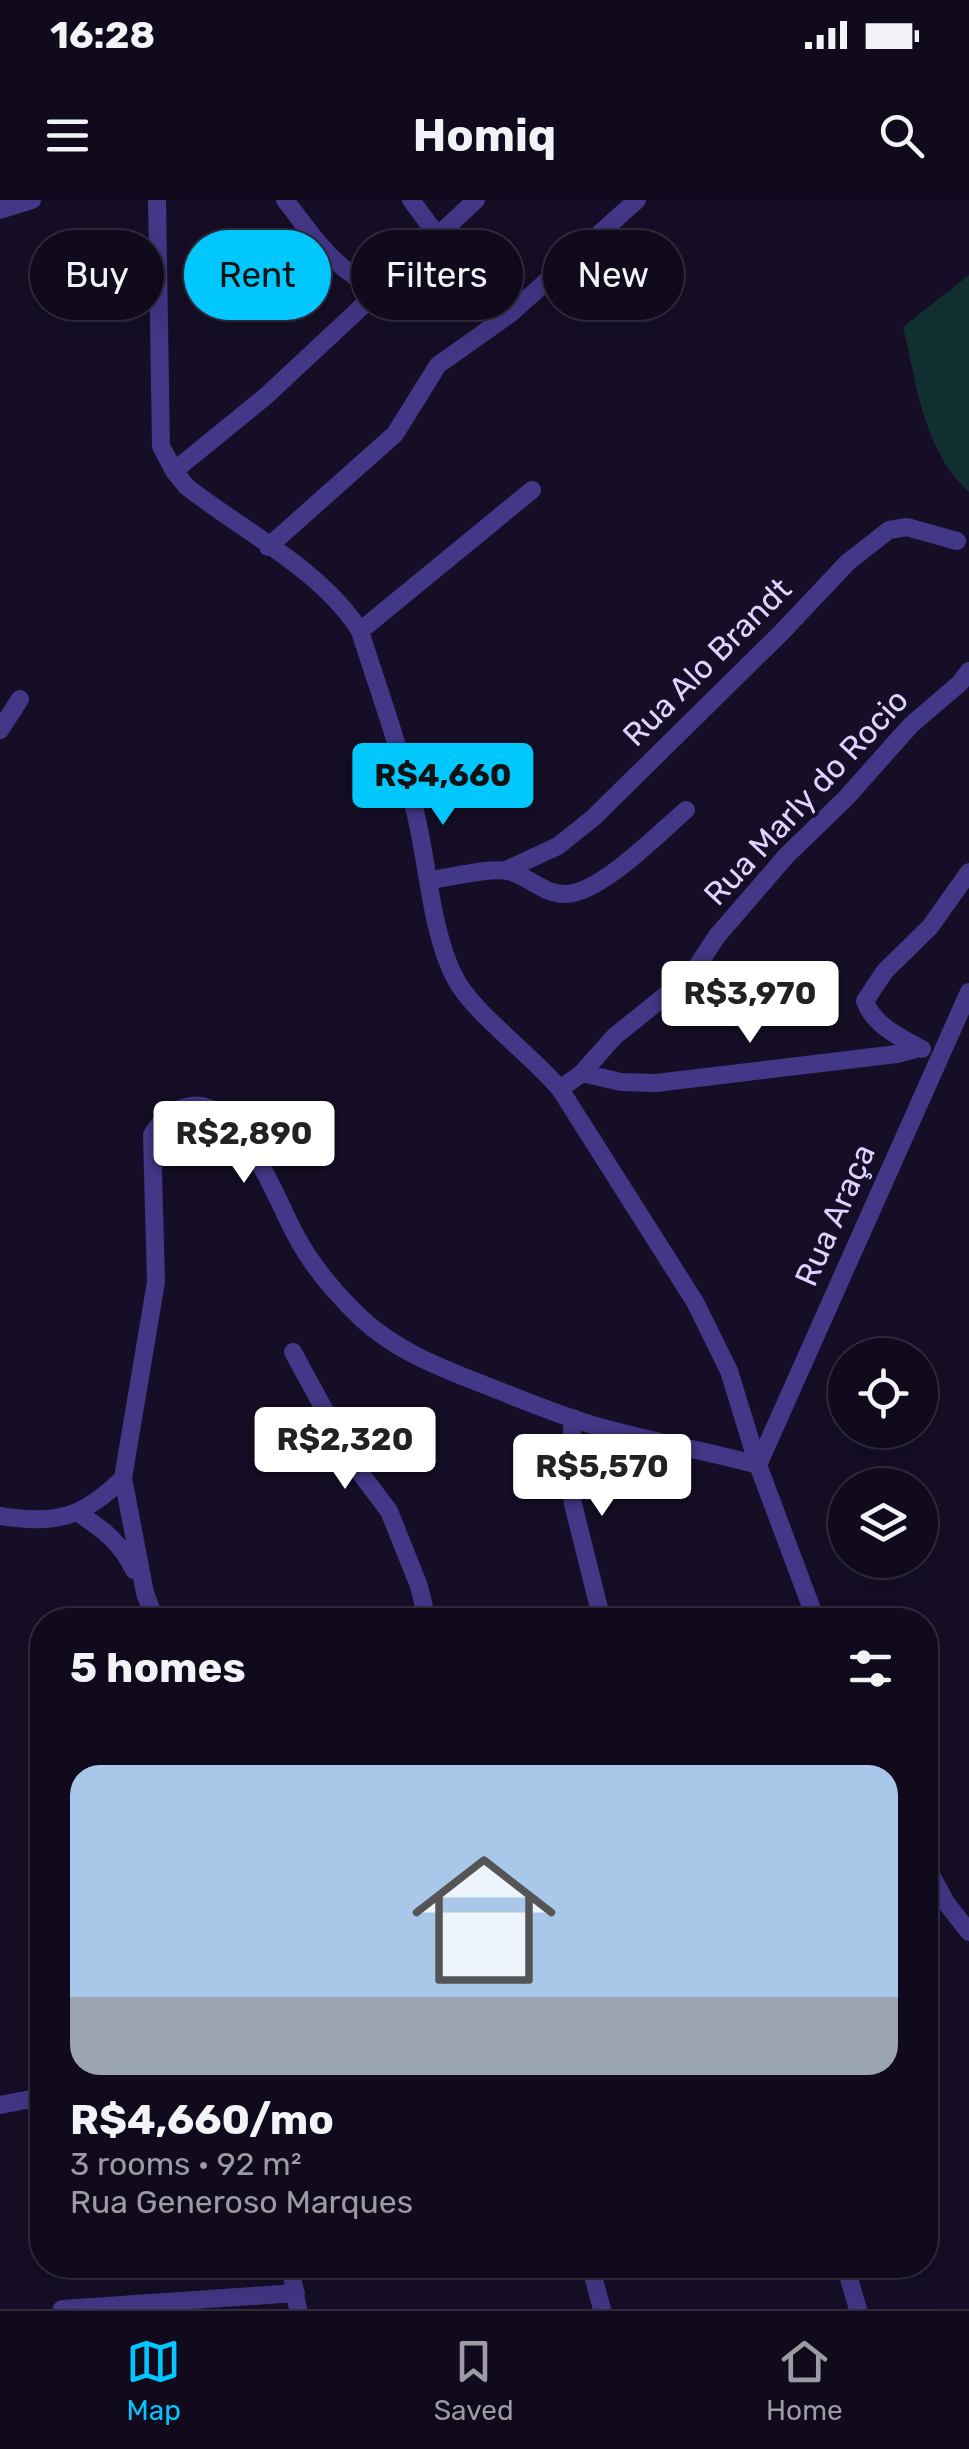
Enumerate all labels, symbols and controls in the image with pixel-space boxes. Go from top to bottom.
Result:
text: 16:28 [50,12,155,58]
icon: menu [40,108,95,163]
icon: search [874,108,929,163]
text: Homiq [413,109,556,162]
chip: Buy [30,230,164,320]
chip: Rent [184,230,331,320]
chip: Filters [351,230,523,320]
chip: New [543,230,684,320]
street label: Rua Alo Brandt [615,570,799,754]
street label: Rua Marly do Rocio [696,681,916,913]
pin: R$4,660 [351,743,535,828]
text: R$4,660 [374,756,512,794]
pin: R$3,970 [658,961,842,1046]
text: R$3,970 [684,974,816,1012]
pin: R$2,890 [152,1101,336,1186]
text: R$2,890 [176,1114,312,1152]
street label: Rua Araça [787,1138,883,1292]
map controls [828,1338,938,1578]
button: locate [828,1338,938,1448]
pin: R$2,320 [253,1407,437,1492]
text: R$2,320 [277,1420,413,1458]
pin: R$5,570 [510,1434,694,1519]
text: R$5,570 [535,1447,669,1485]
button: layers [828,1468,938,1578]
icon: filters [843,1641,898,1696]
text: 5 homes [70,1643,246,1693]
icon: home [394,1830,574,2010]
text: R$4,660/mo [70,2095,334,2145]
text: 3 rooms · 92 m² [70,2145,302,2183]
text: Rua Generoso Marques [70,2183,413,2221]
tab: Map [126,2334,181,2427]
tab: Saved [434,2334,514,2427]
tab: Home [766,2334,843,2427]

